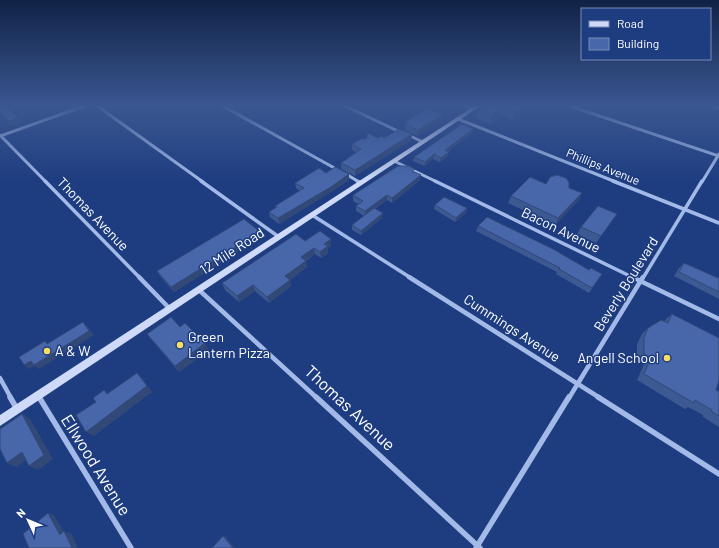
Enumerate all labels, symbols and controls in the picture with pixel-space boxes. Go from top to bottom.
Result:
legend [581,8,711,60]
text: Road [617,16,644,30]
text: Building [617,36,659,50]
street label: Phillips Avenue [565,145,642,187]
street label: Thomas Avenue [54,173,133,254]
street label: Bacon Avenue [519,203,603,256]
street label: 12 Mile Road [196,224,267,278]
street label: Beverly Boulevard [590,233,661,334]
street label: Cummings Avenue [461,290,564,365]
place label: Green Lantern Pizza [188,328,270,361]
marker: Green Lantern Pizza [175,340,185,350]
place label: A & W [55,342,91,359]
marker: A & W [42,346,52,356]
place label: Angell School [577,349,659,366]
marker: Angell School [662,353,672,363]
street label: Thomas Avenue [301,360,400,454]
street label: Ellwood Avenue [58,410,136,519]
north arrow [8,500,48,540]
text: N [13,506,28,520]

